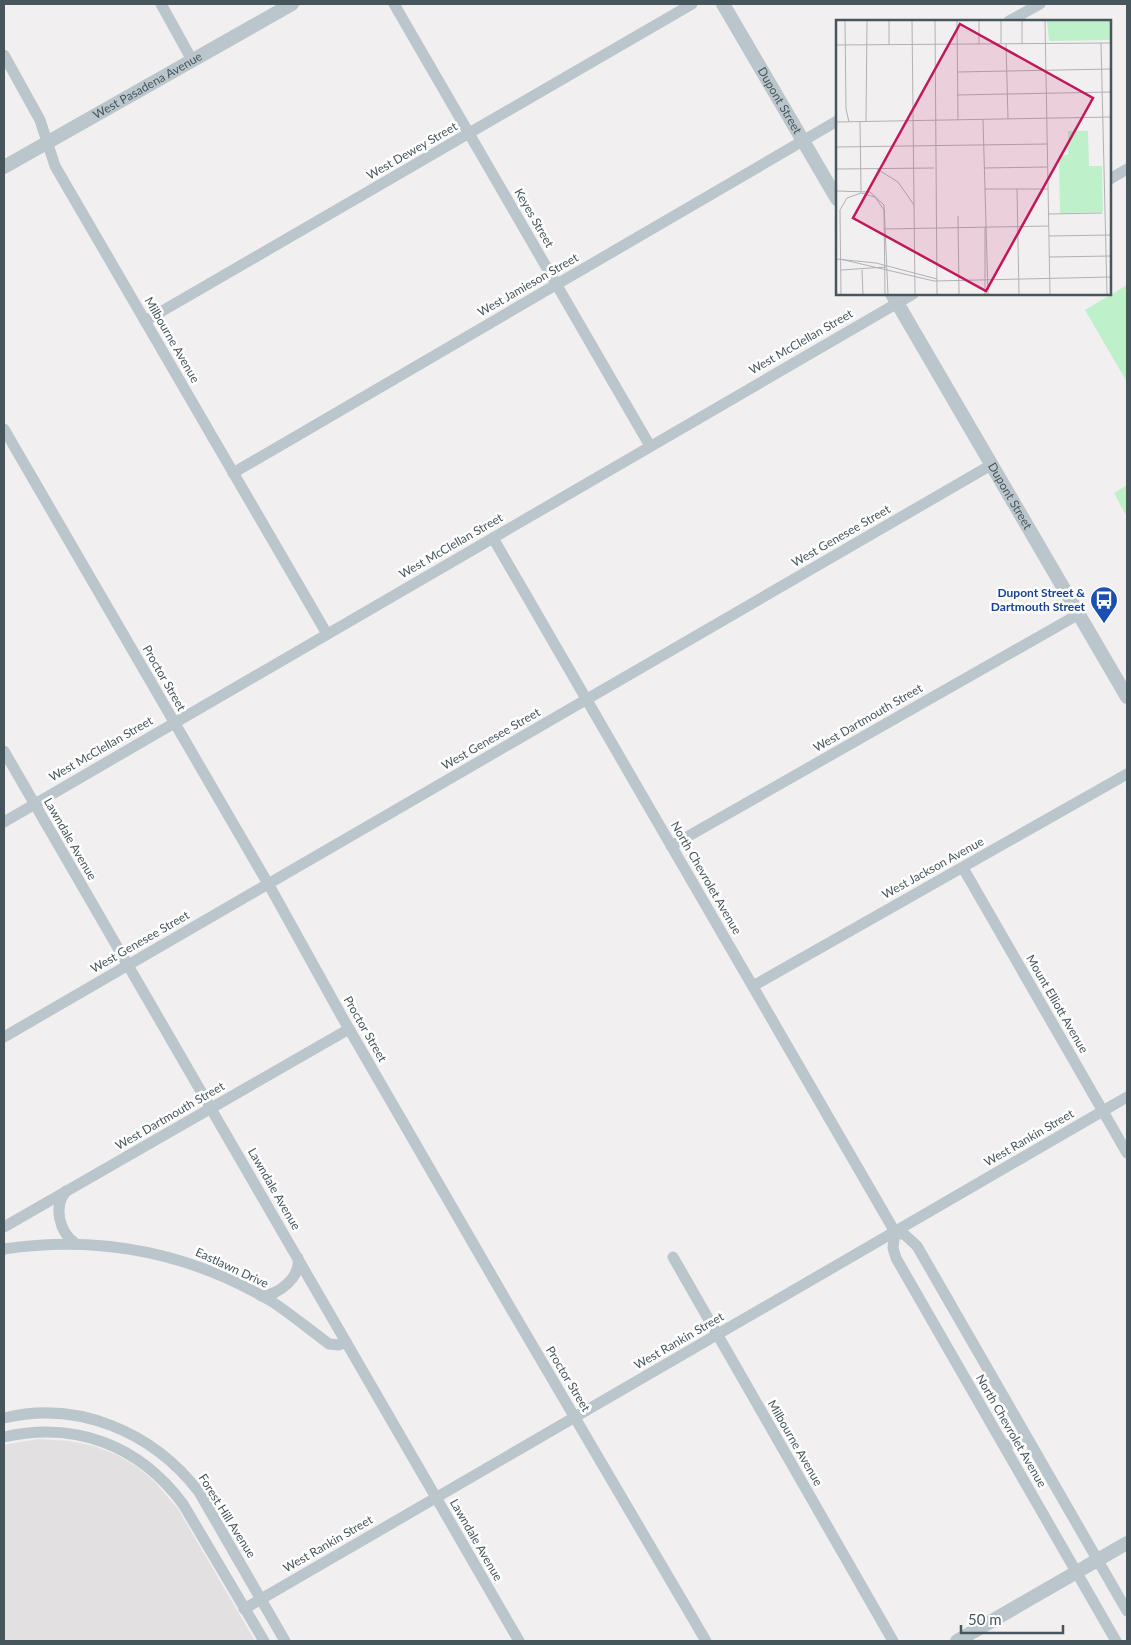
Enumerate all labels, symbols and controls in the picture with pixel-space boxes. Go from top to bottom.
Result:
inset map [836,20,1111,295]
street label: West Pasadena Avenue [90,48,205,122]
street label: Dupont Street [755,64,806,137]
street label: West Dewey Street [364,118,460,183]
street label: Keyes Street [511,185,558,251]
street label: West Jamieson Street [475,249,581,319]
street label: Milbourne Avenue [142,294,203,385]
street label: West McClellan Street [746,305,856,377]
street label: Dupont Street [985,460,1036,533]
street label: West Genesee Street [789,501,893,570]
street label: West McClellan Street [396,509,506,581]
place label: Dupont Street & Dartmouth Street [991,585,1086,614]
bus stop icon: Dupont Street & Dartmouth Street [1089,585,1119,624]
street label: Proctor Street [140,642,190,714]
street label: West Dartmouth Street [811,680,925,755]
street label: West Genesee Street [439,704,543,773]
street label: West McClellan Street [46,712,156,784]
street label: Lawndale Avenue [41,795,100,883]
street label: North Chevrolet Avenue [668,819,745,937]
street label: West Jackson Avenue [879,833,986,902]
street label: West Genesee Street [88,907,192,976]
street label: Mount Elliott Avenue [1023,952,1092,1056]
street label: Proctor Street [341,993,391,1065]
street label: West Dartmouth Street [113,1078,227,1153]
street label: West Rankin Street [981,1105,1077,1169]
street label: Lawndale Avenue [245,1145,304,1233]
street label: Eastlawn Drive [193,1244,271,1291]
street label: West Rankin Street [631,1308,727,1372]
street label: Proctor Street [543,1343,594,1415]
street label: North Chevrolet Avenue [973,1372,1050,1490]
street label: Milbourne Avenue [765,1397,826,1488]
street label: Forest Hill Avenue [196,1471,259,1560]
street label: Lawndale Avenue [447,1496,506,1584]
street label: West Rankin Street [280,1511,376,1575]
scale bar [961,1602,1064,1634]
text: 50 m [968,1610,1002,1628]

